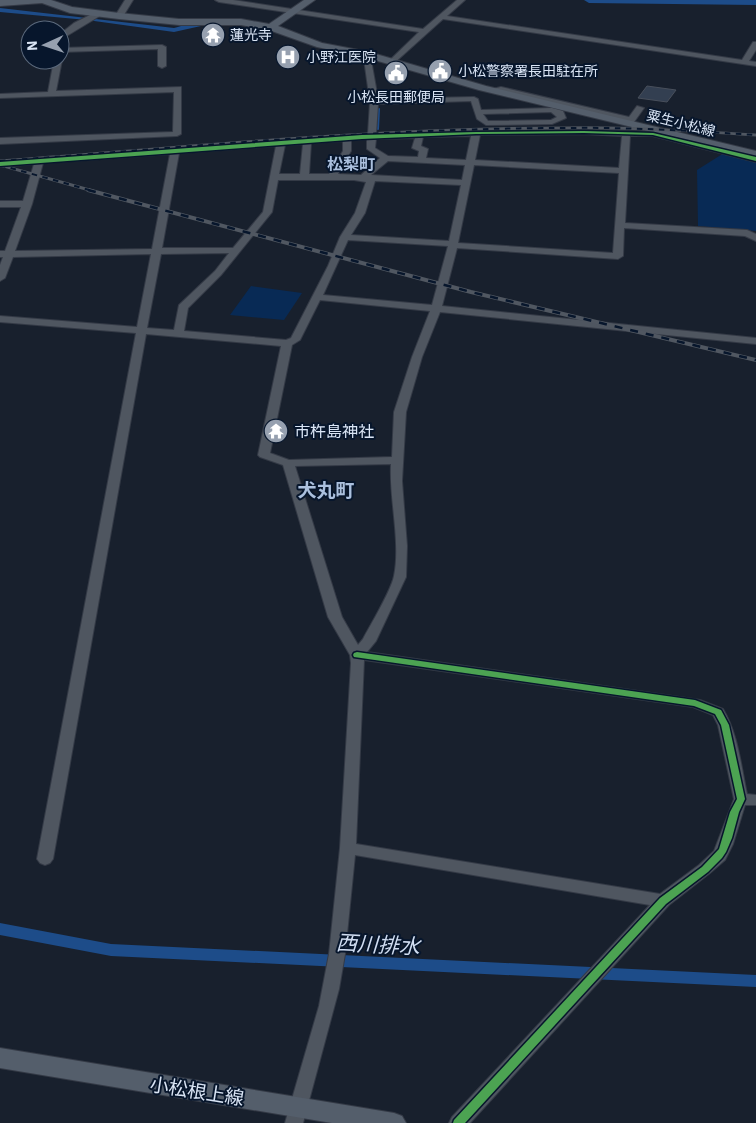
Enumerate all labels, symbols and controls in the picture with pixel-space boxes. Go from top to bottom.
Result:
north arrow [20,20,70,70]
temple icon: 蓮光寺 [200,22,226,48]
place label: 蓮光寺 [230,26,272,44]
text: N [23,40,41,51]
hospital icon: 小野江医院 [275,44,301,70]
place label: 小野江医院 [306,48,376,66]
public building icon: 小松警察署長田駐在所 [427,58,453,84]
public building icon: 小松長田郵便局 [383,60,409,86]
place label: 小松警察署長田駐在所 [458,62,598,80]
place label: 小松長田郵便局 [347,88,445,106]
street label: 粟生小松線 [645,106,717,140]
district label: 松梨町 [327,154,375,174]
temple icon: 市杵島神社 [263,418,289,444]
place label: 市杵島神社 [294,421,374,441]
district label: 犬丸町 [297,478,355,502]
water label: 西川排水 [335,928,423,960]
street label: 小松根上線 [148,1072,246,1110]

